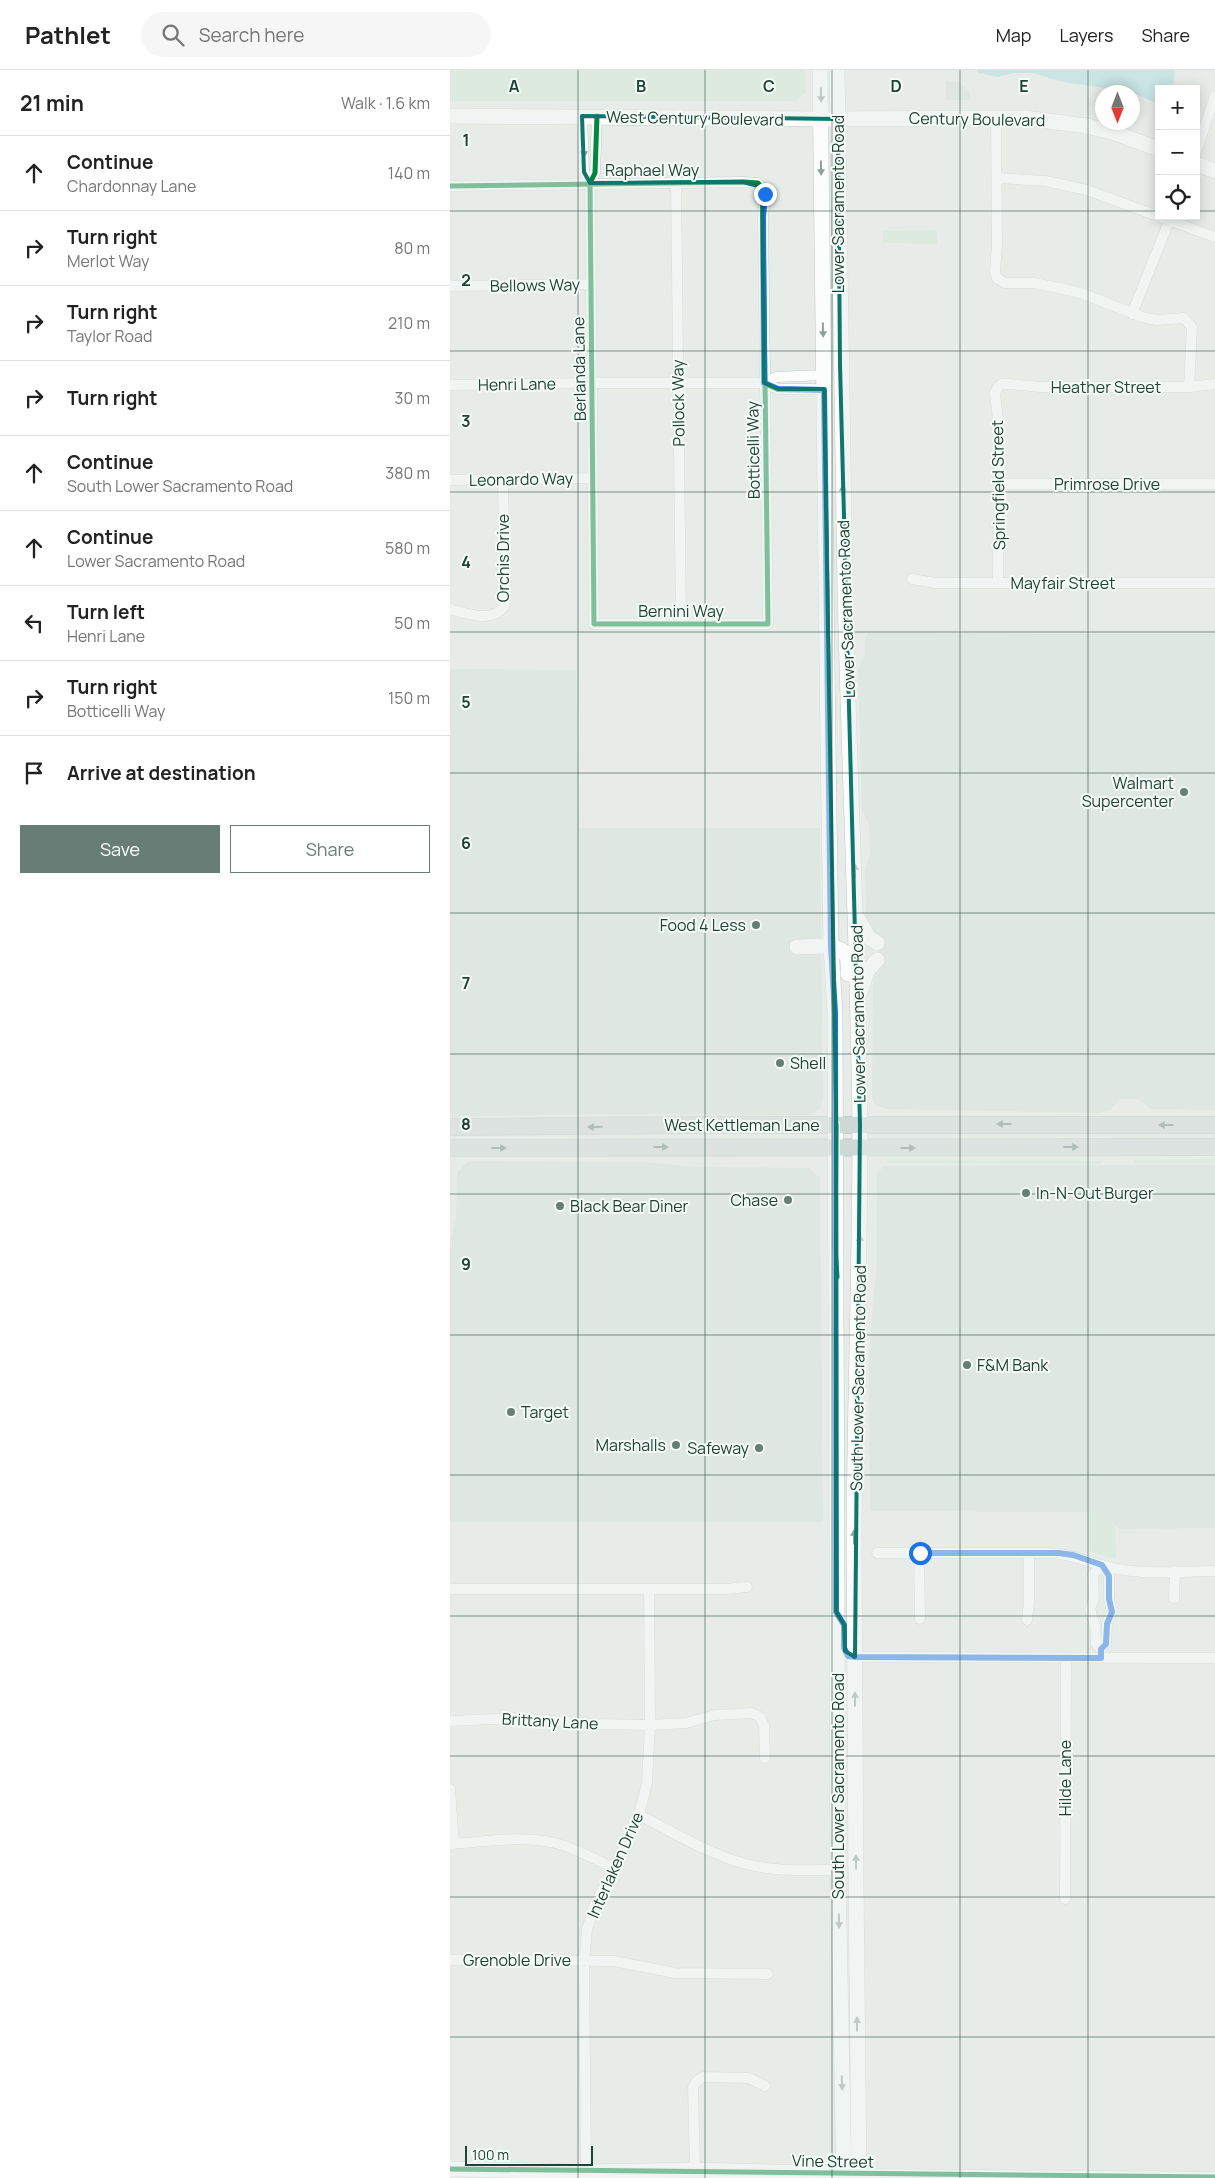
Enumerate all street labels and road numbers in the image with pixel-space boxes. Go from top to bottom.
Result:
street label: West Century Boulevard [606,105,784,131]
street label: Century Boulevard [909,107,1045,131]
street label: Lower Sacramento Road [827,115,849,293]
street label: Raphael Way [605,159,700,181]
street label: Bellows Way [490,273,581,297]
street label: Berlanda Lane [567,317,591,421]
street label: Pollock Way [666,359,690,447]
street label: Henri Lane [478,372,556,396]
street label: Heather Street [1051,376,1161,398]
street label: Botticelli Way [741,400,765,499]
street label: Springfield Street [986,420,1010,550]
street label: Leonardo Way [469,467,574,491]
street label: Primrose Drive [1054,473,1160,495]
street label: Orchis Drive [492,514,514,602]
street label: Lower Sacramento Road [832,519,860,699]
street label: Mayfair Street [1011,572,1115,594]
street label: Bernini Way [638,600,724,622]
street label: Lower Sacramento Road [845,925,871,1103]
street label: West Kettleman Lane [664,1114,820,1136]
street label: South Lower Sacramento Road [845,1265,871,1491]
street label: South Lower Sacramento Road [827,1673,849,1899]
street label: Brittany Lane [501,1707,599,1735]
street label: Hilde Lane [1054,1740,1076,1816]
street label: Interlaken Drive [582,1808,648,1922]
street label: Grenoble Drive [463,1949,571,1971]
street label: Vine Street [792,2149,874,2173]

